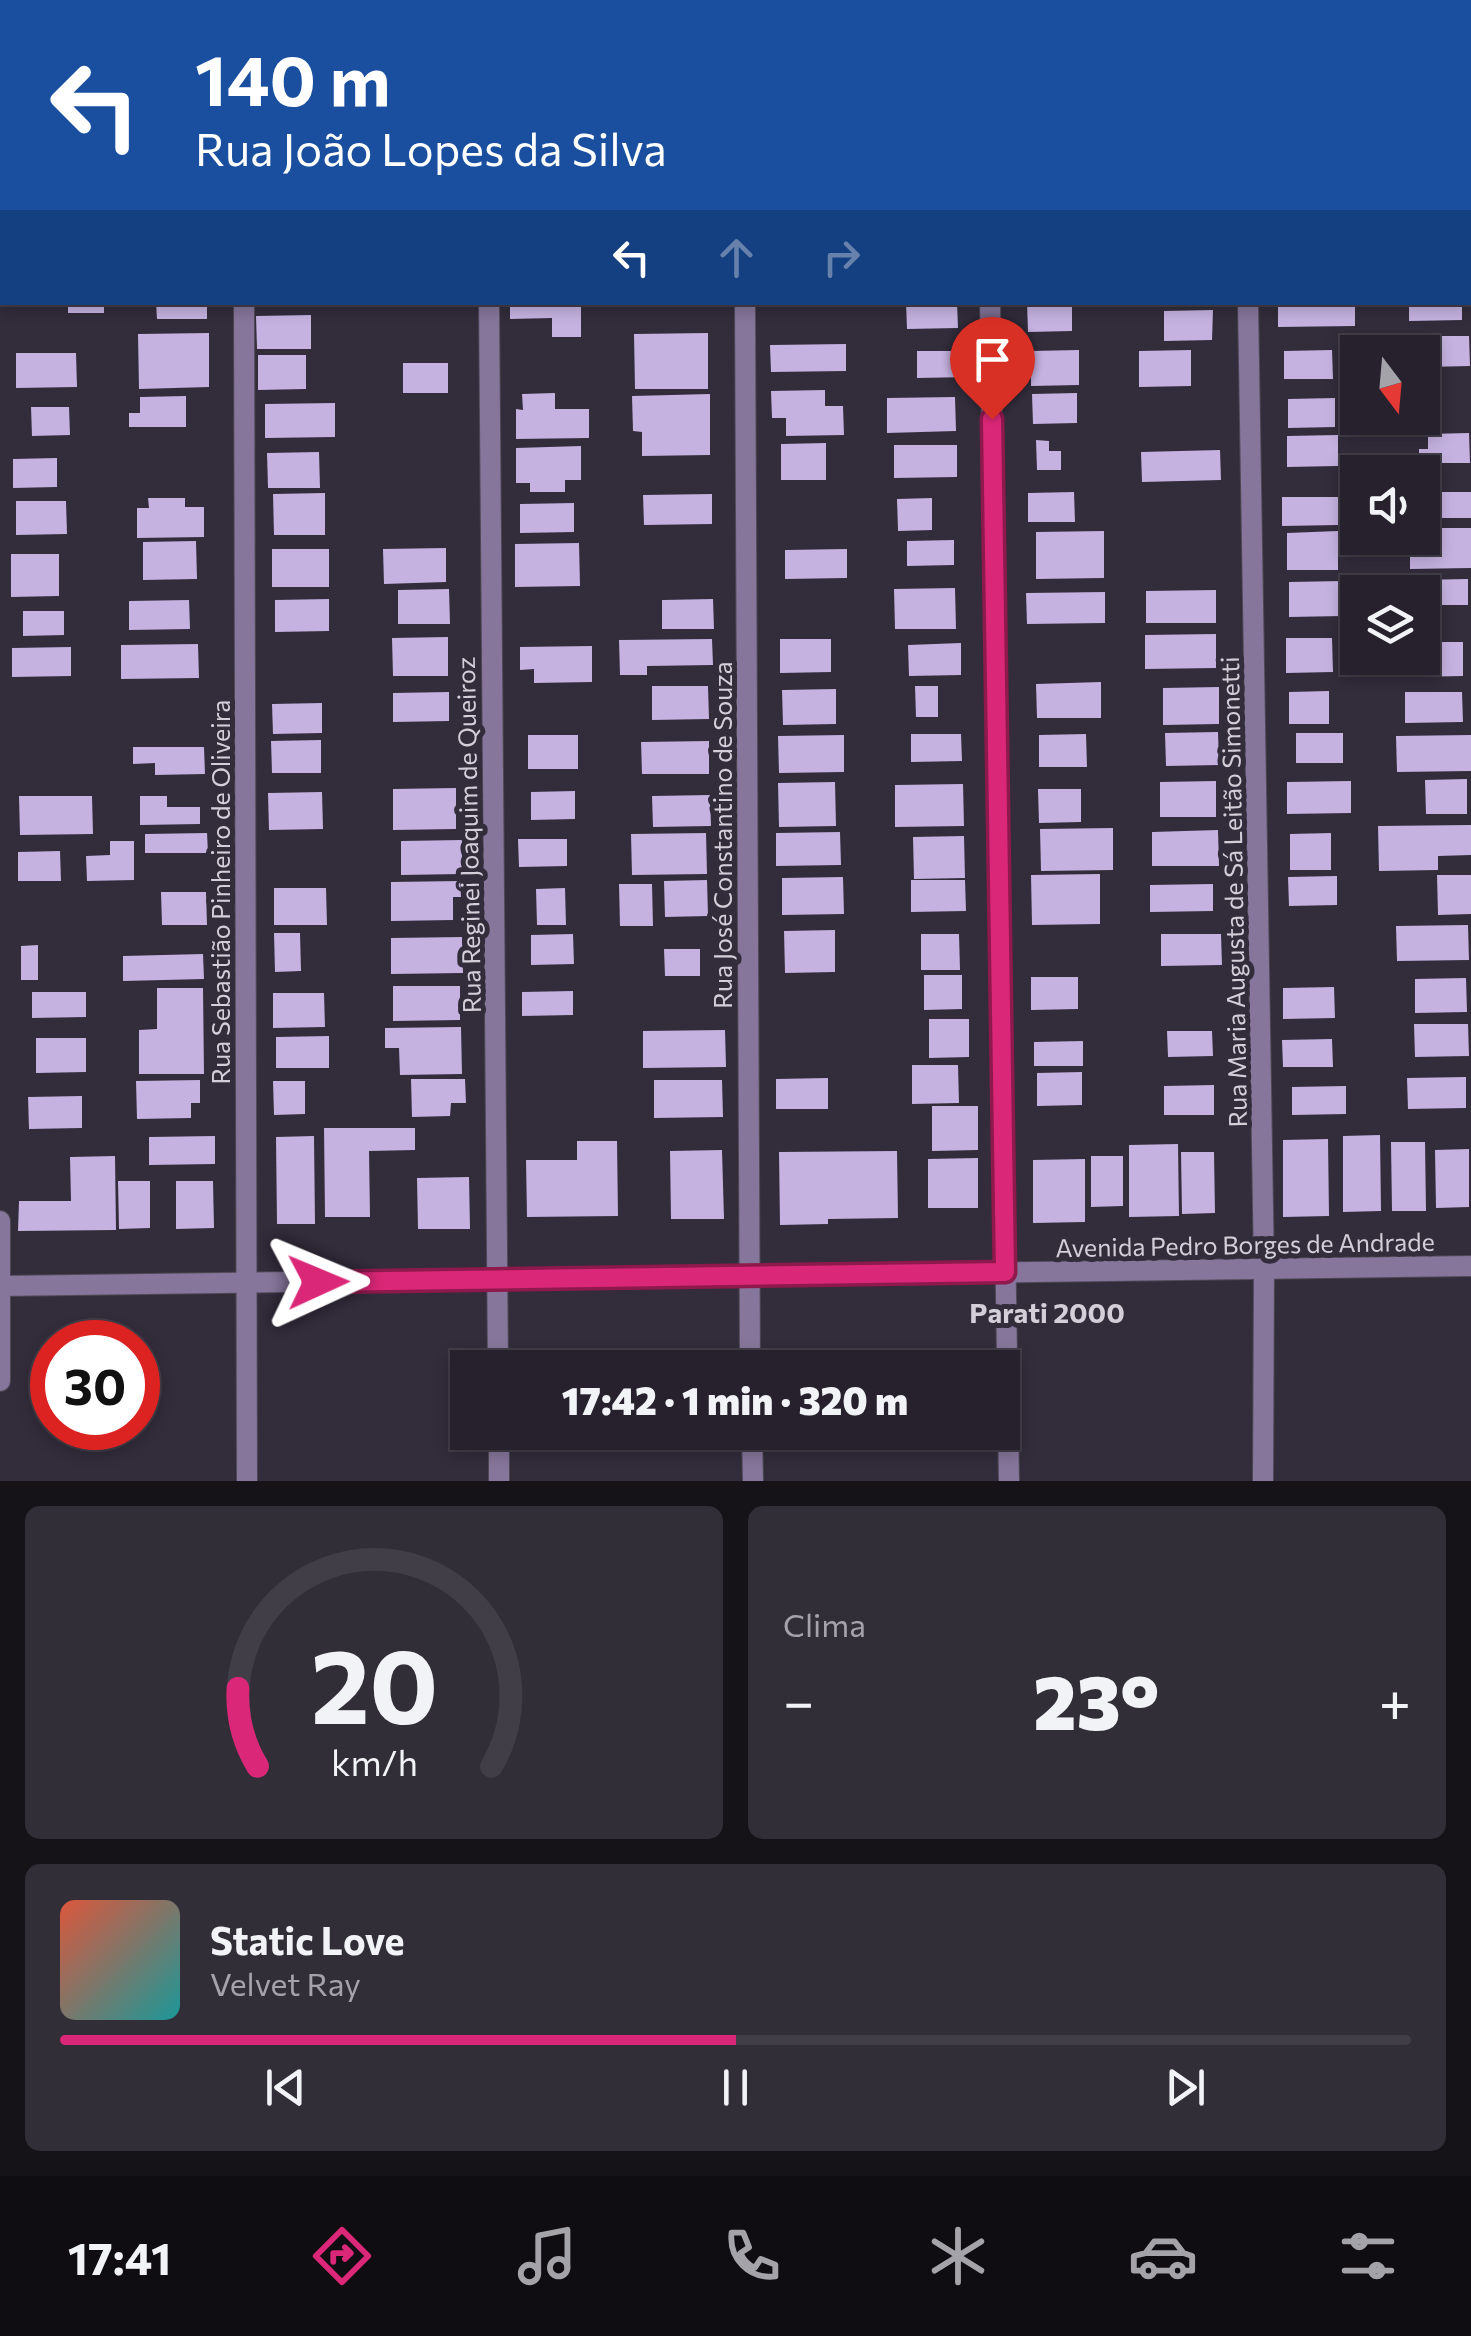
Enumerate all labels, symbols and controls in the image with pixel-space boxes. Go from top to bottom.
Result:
text: 140 m [195,35,391,120]
icon: left [30,40,160,170]
text: Rua João Lopes da Silva [195,120,667,175]
icon: left [604,230,659,285]
icon: ahead [709,230,764,285]
icon: right [814,230,869,285]
pin [950,317,1035,420]
icon: arrive [965,332,1020,387]
north arrow [1340,335,1440,435]
map controls [1340,335,1440,675]
button: sound [1340,455,1440,555]
button: layers [1340,575,1440,675]
street label: Rua Maria Augusta de Sá Leitão Simonetti [1214,656,1252,1128]
street label: Rua Reginei Joaquim de Queiroz [450,657,486,1013]
street label: Rua José Constantino de Souza [707,661,737,1009]
street label: Rua Sebastião Pinheiro de Oliveira [205,700,235,1084]
street label: Avenida Pedro Borges de Andrade [1055,1226,1435,1262]
position arrow [266,1230,370,1334]
district label: Parati 2000 [969,1295,1125,1329]
speed limit sign: 30 [30,1320,160,1450]
text: 17:42 · 1 min · 320 m [562,1376,908,1423]
text: Clima [783,1604,866,1644]
text: 20 [310,1618,438,1745]
text: 23° [1033,1654,1160,1745]
text: − [783,1666,814,1733]
text: + [1379,1666,1411,1733]
text: km/h [331,1740,417,1783]
text: Static Love [210,1916,405,1963]
text: Velvet Ray [210,1963,361,2003]
icon: previous [258,2060,313,2115]
icon: pause [708,2060,763,2115]
icon: next [1158,2060,1213,2115]
icon: directions [307,2221,377,2291]
icon: music [512,2221,582,2291]
icon: phone [717,2221,787,2291]
icon: climate [923,2221,993,2291]
icon: car [1128,2221,1198,2291]
icon: filters [1333,2221,1403,2291]
text: 17:41 [68,2229,171,2284]

